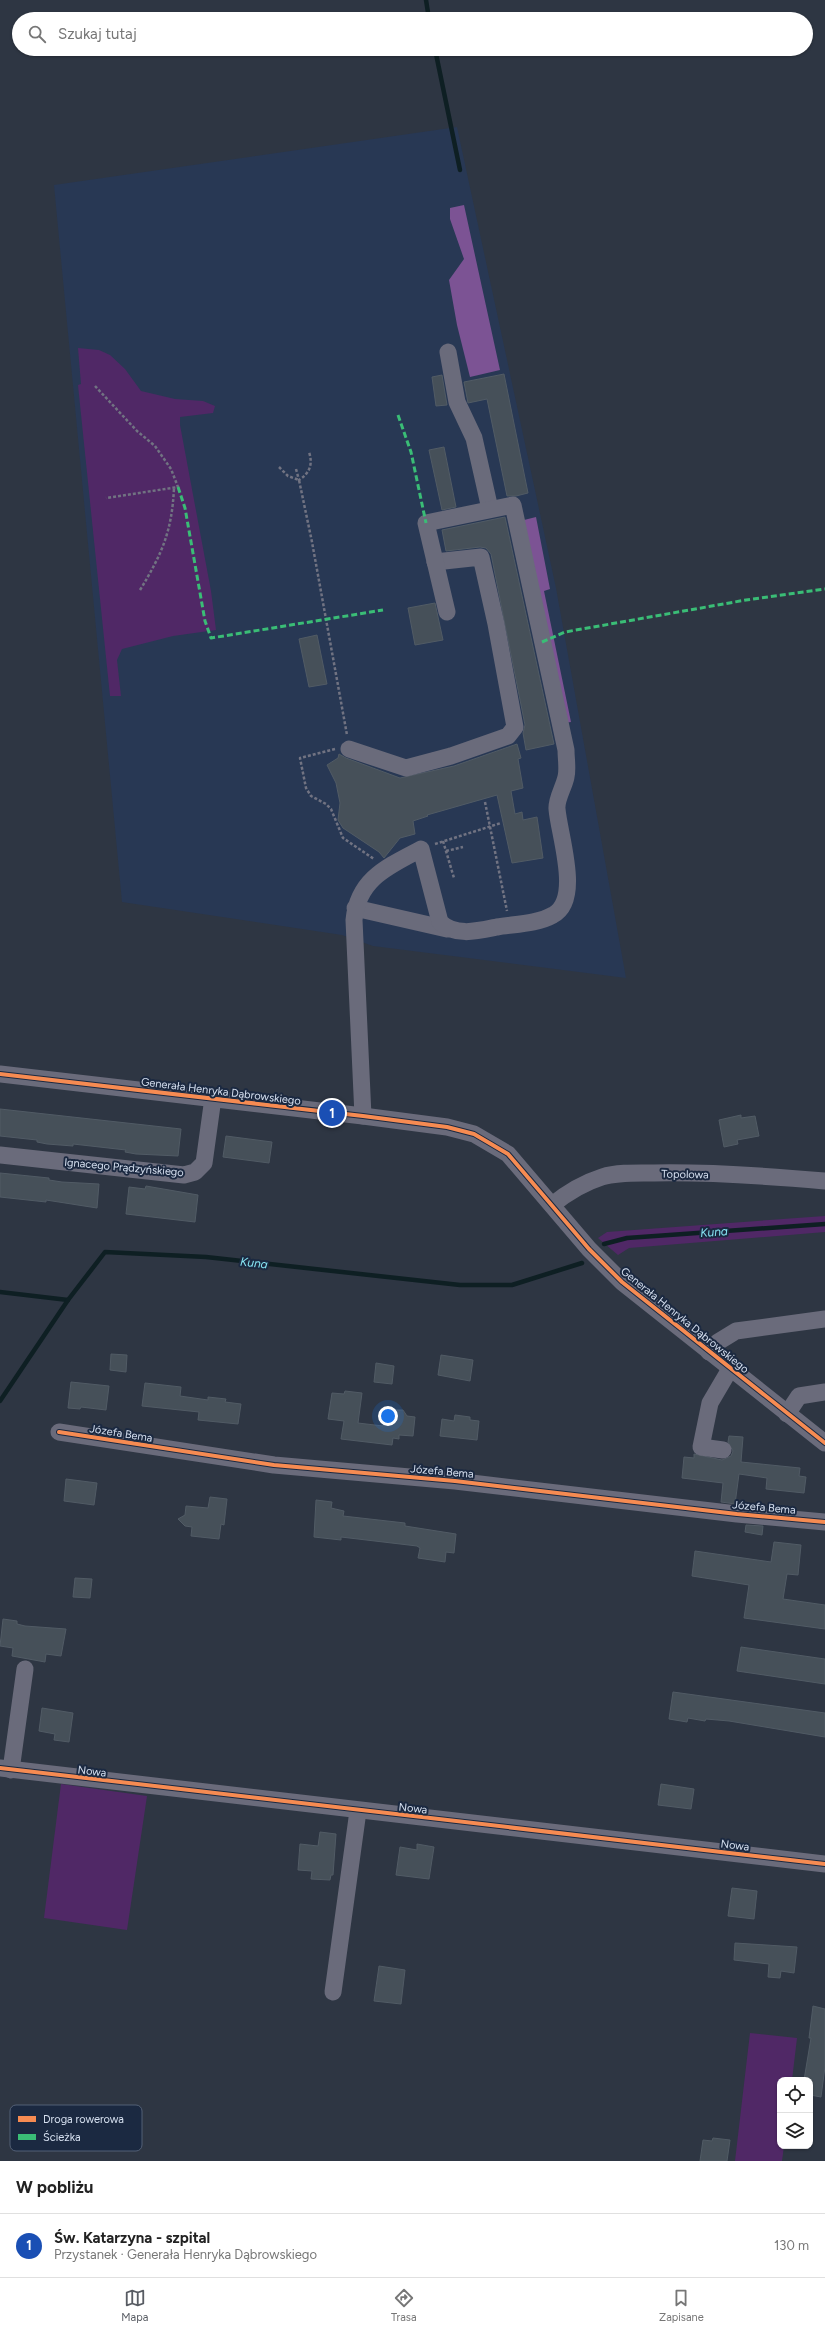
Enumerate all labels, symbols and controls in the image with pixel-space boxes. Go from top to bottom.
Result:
search box [12,12,813,56]
icon: search [26,23,48,45]
text: Szukaj tutaj [58,25,137,43]
street label: Generała Henryka Dąbrowskiego [140,1075,302,1108]
pin: 1 [319,1098,345,1128]
street label: Ignacego Prądzyńskiego [64,1156,184,1179]
street label: Topolowa [661,1168,709,1181]
water label: Kuna [700,1224,728,1240]
water label: Kuna [239,1255,269,1271]
street label: Generała Henryka Dąbrowskiego [618,1265,751,1376]
your location [378,1406,398,1426]
street label: Józefa Bema [89,1422,153,1445]
street label: Józefa Bema [410,1462,474,1481]
street label: Józefa Bema [732,1498,796,1517]
street label: Nowa [77,1763,107,1780]
street label: Nowa [398,1801,428,1816]
street label: Nowa [720,1837,750,1854]
map controls [777,2077,813,2149]
button: locate [777,2077,813,2113]
legend [10,2105,142,2151]
text: Droga rowerowa [43,2113,124,2126]
button: layers [777,2113,813,2149]
text: Ścieżka [43,2130,81,2144]
text: W pobliżu [16,2177,93,2197]
text: Św. Katarzyna - szpital [54,2229,210,2247]
text: 1 [26,2238,32,2253]
text: 130 m [774,2238,809,2253]
text: Przystanek · Generała Henryka Dąbrowskiego [54,2247,317,2262]
tab: Mapa [121,2287,148,2324]
tab: Trasa [391,2287,417,2324]
tab: Zapisane [659,2287,704,2324]

